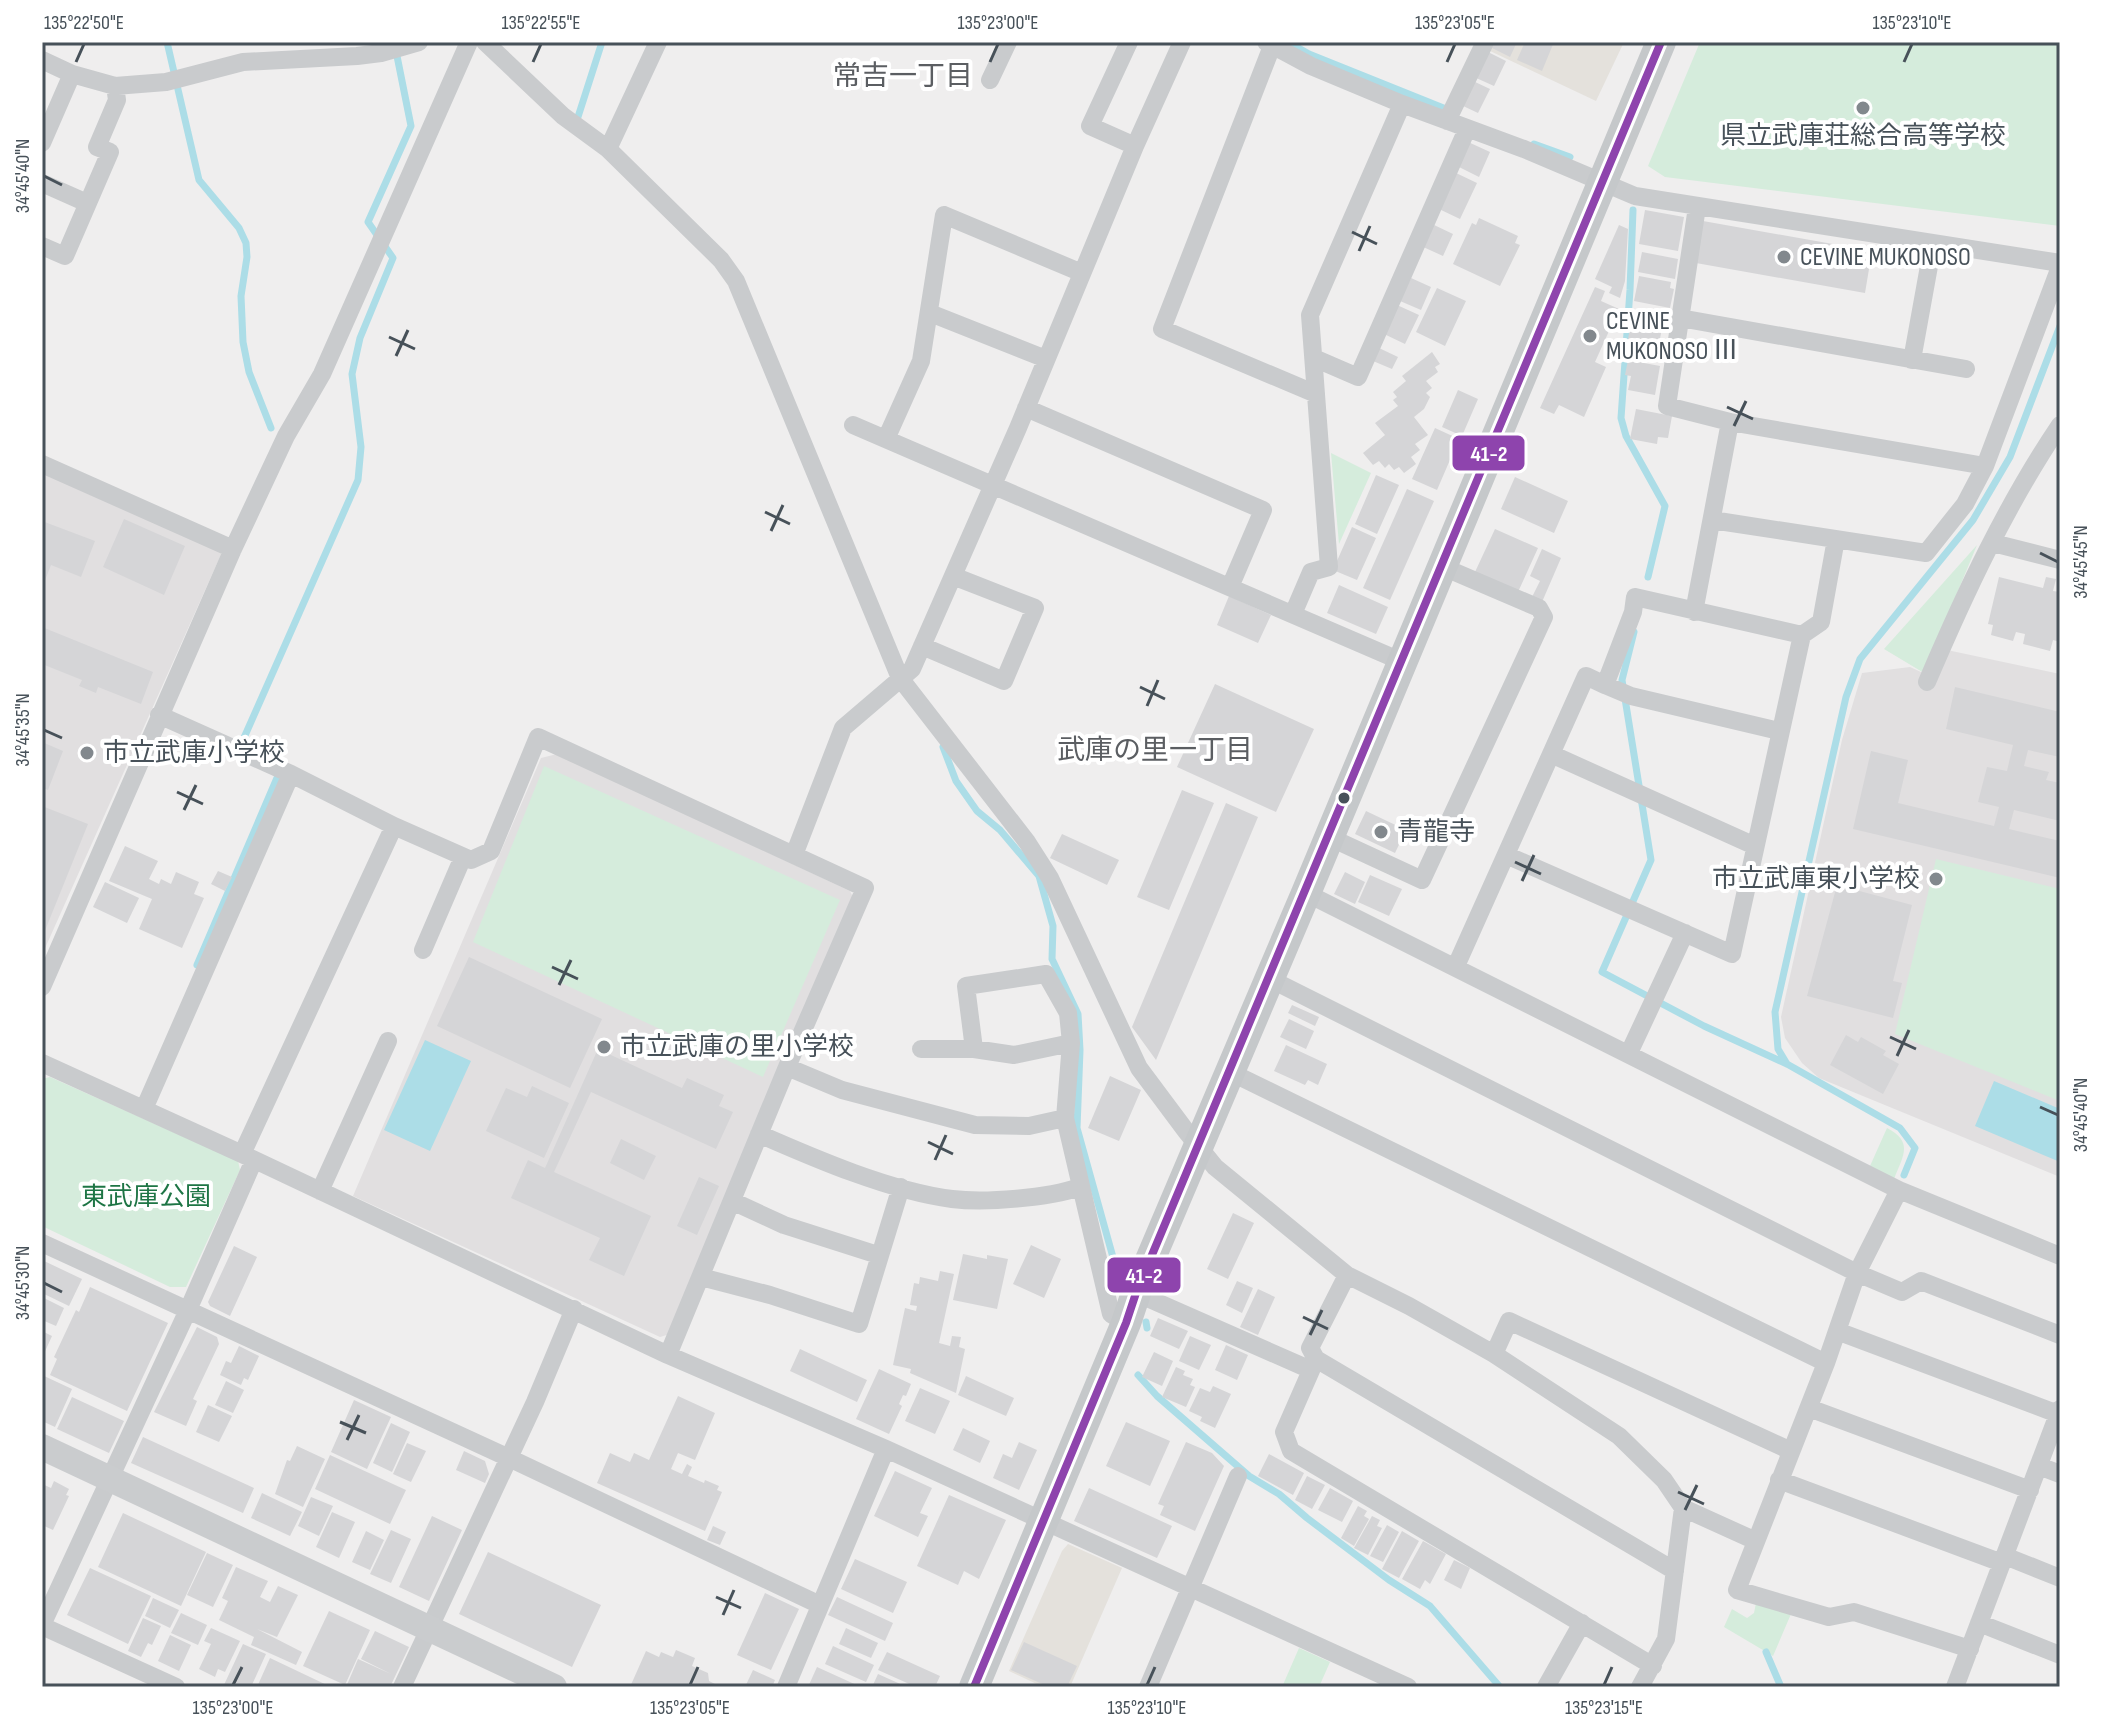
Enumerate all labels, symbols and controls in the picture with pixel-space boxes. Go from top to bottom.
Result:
text: 135°22'50"E [44,11,124,35]
text: 135°22'55"E [501,11,581,35]
text: 135°23'00"E [958,11,1038,35]
text: 135°23'05"E [1415,11,1495,35]
text: 135°23'10"E [1872,11,1952,35]
district label: 常吉一丁目 [833,60,973,93]
marker: 県立武庫荘総合高等学校 [1854,99,1872,117]
place label: 県立武庫荘総合高等学校 [1720,121,2006,152]
text: 34°45'40"N [11,139,35,213]
place label: CEVINE MUKONOSO [1800,242,1971,273]
marker: CEVINE MUKONOSO [1775,248,1793,266]
place label: CEVINE MUKONOSO Ⅲ [1606,306,1739,367]
marker: CEVINE MUKONOSO Ⅲ [1581,327,1599,345]
line badge: 41-2 [1451,434,1526,472]
text: 41-2 [1471,441,1507,468]
text: 34°45'45"N [2069,525,2093,599]
text: 34°45'35"N [11,693,35,767]
district label: 武庫の里一丁目 [1057,734,1253,767]
place label: 市立武庫小学校 [103,738,285,769]
marker: 市立武庫小学校 [78,744,96,762]
unlabelled marker [1336,790,1352,806]
place label: 青龍寺 [1397,817,1475,848]
marker: 青龍寺 [1372,823,1390,841]
place label: 市立武庫東小学校 [1712,864,1920,895]
marker: 市立武庫東小学校 [1927,870,1945,888]
place label: 市立武庫の里小学校 [620,1032,854,1063]
marker: 市立武庫の里小学校 [595,1038,613,1056]
text: 34°45'40"N [2069,1078,2093,1152]
park label: 東武庫公園 [81,1182,211,1213]
text: 34°45'30"N [11,1246,35,1320]
line badge: 41-2 [1106,1256,1182,1294]
text: 41-2 [1126,1263,1162,1290]
text: 135°23'00"E [193,1696,273,1720]
text: 135°23'05"E [650,1696,730,1720]
text: 135°23'10"E [1107,1696,1187,1720]
text: 135°23'15"E [1565,1696,1643,1720]

